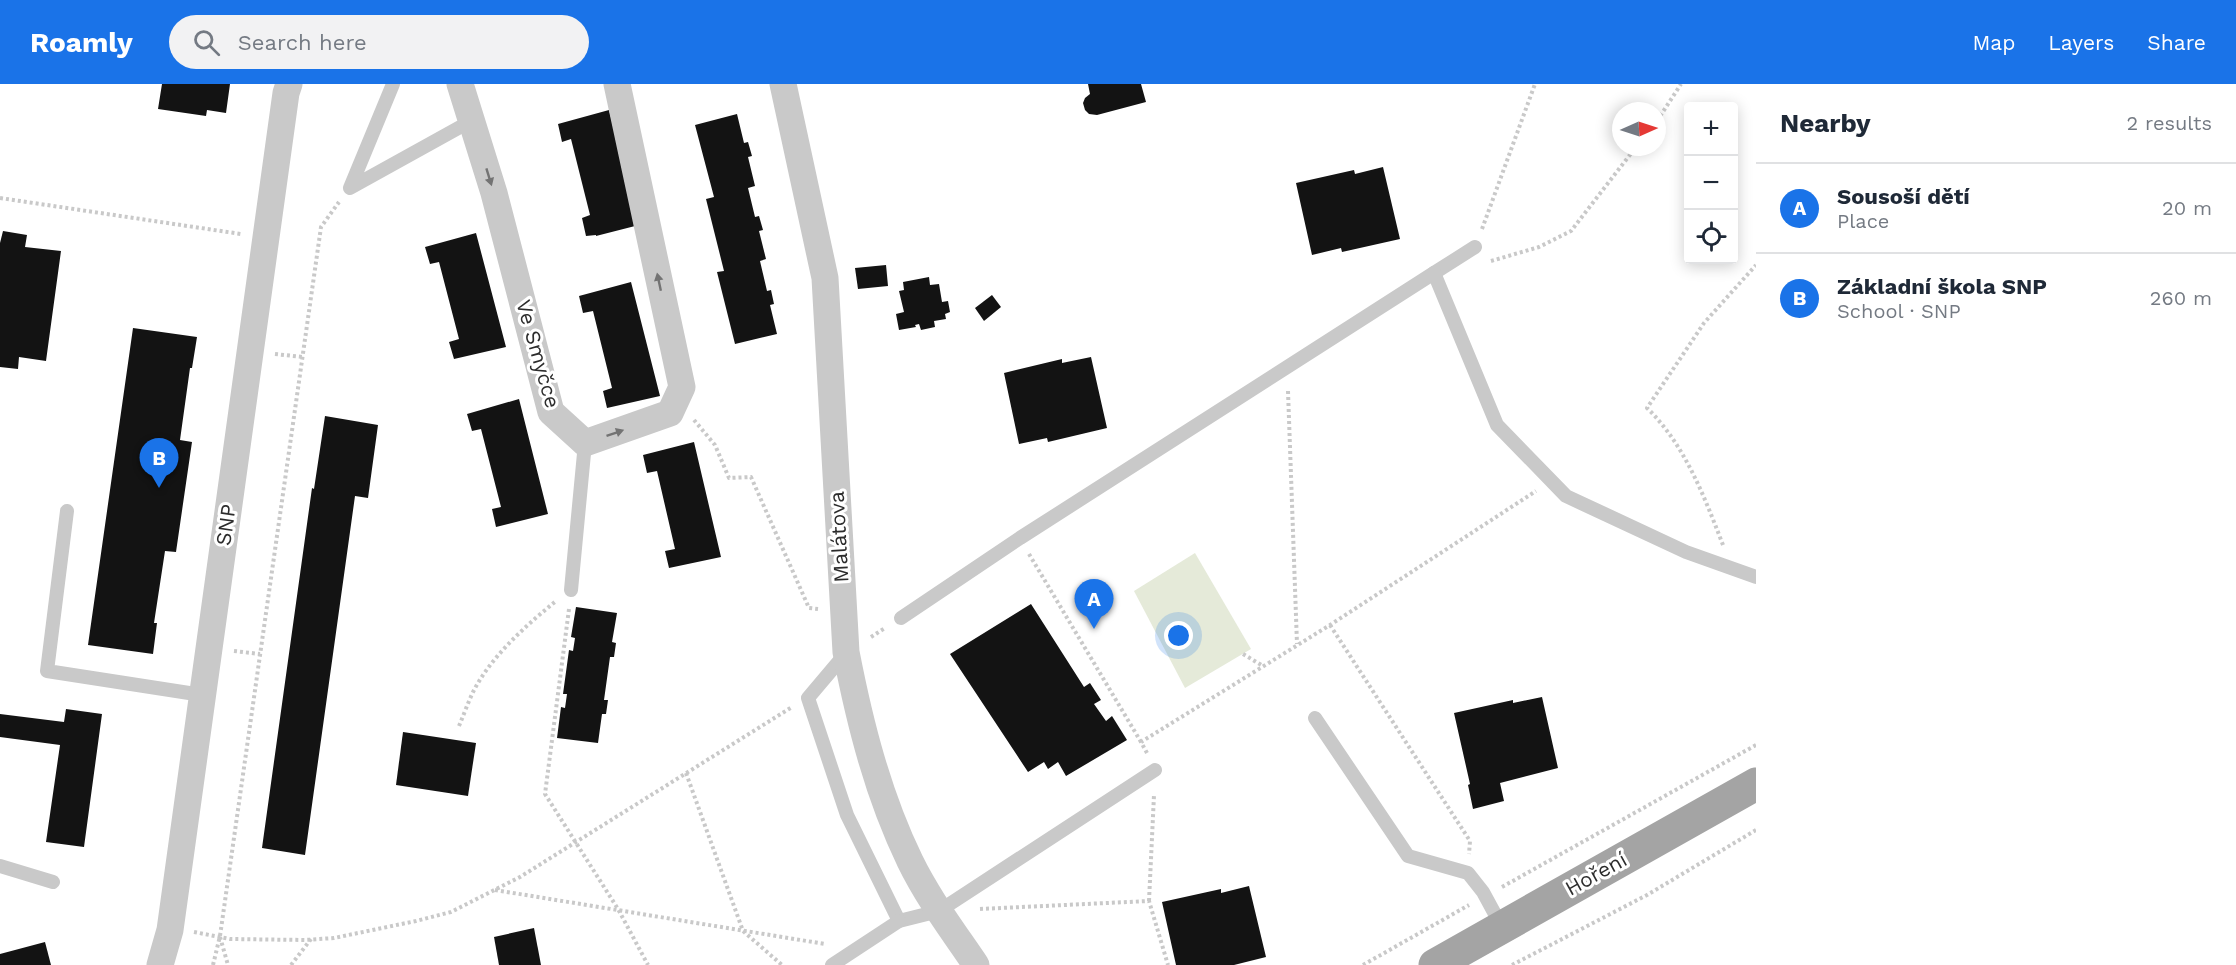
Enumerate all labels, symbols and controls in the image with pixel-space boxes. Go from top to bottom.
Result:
search box [169,15,589,69]
text: Roamly [30,26,133,59]
icon: search [190,26,223,59]
text: Search here [238,30,367,55]
text: Map [1972,30,2015,55]
text: Layers [2048,30,2114,55]
text: Share [2147,30,2206,55]
north arrow [1612,102,1666,156]
map controls [1684,102,1738,264]
button: + [1684,102,1738,156]
text: Nearby [1780,108,1871,138]
text: 2 results [2127,111,2212,135]
button: − [1684,156,1738,210]
one-way arrow [484,168,494,186]
text: Sousoší dětí [1837,184,1970,209]
text: A [1793,196,1806,220]
text: 20 m [2162,196,2212,220]
text: Place [1837,209,1889,233]
button: locate [1684,210,1738,264]
one-way arrow [654,272,664,291]
text: Základní škola SNP [1837,274,2047,299]
text: B [1793,286,1806,310]
text: 260 m [2150,286,2212,310]
street label: Ve Smyčce [511,297,566,411]
text: School · SNP [1837,299,1961,323]
one-way arrow [606,427,624,437]
pin: B [140,438,178,488]
street label: Malátova [824,491,853,583]
street label: SNP [210,503,241,547]
pin: A [1074,580,1114,629]
your location [1164,621,1193,650]
street label: Hoření [1560,846,1631,901]

